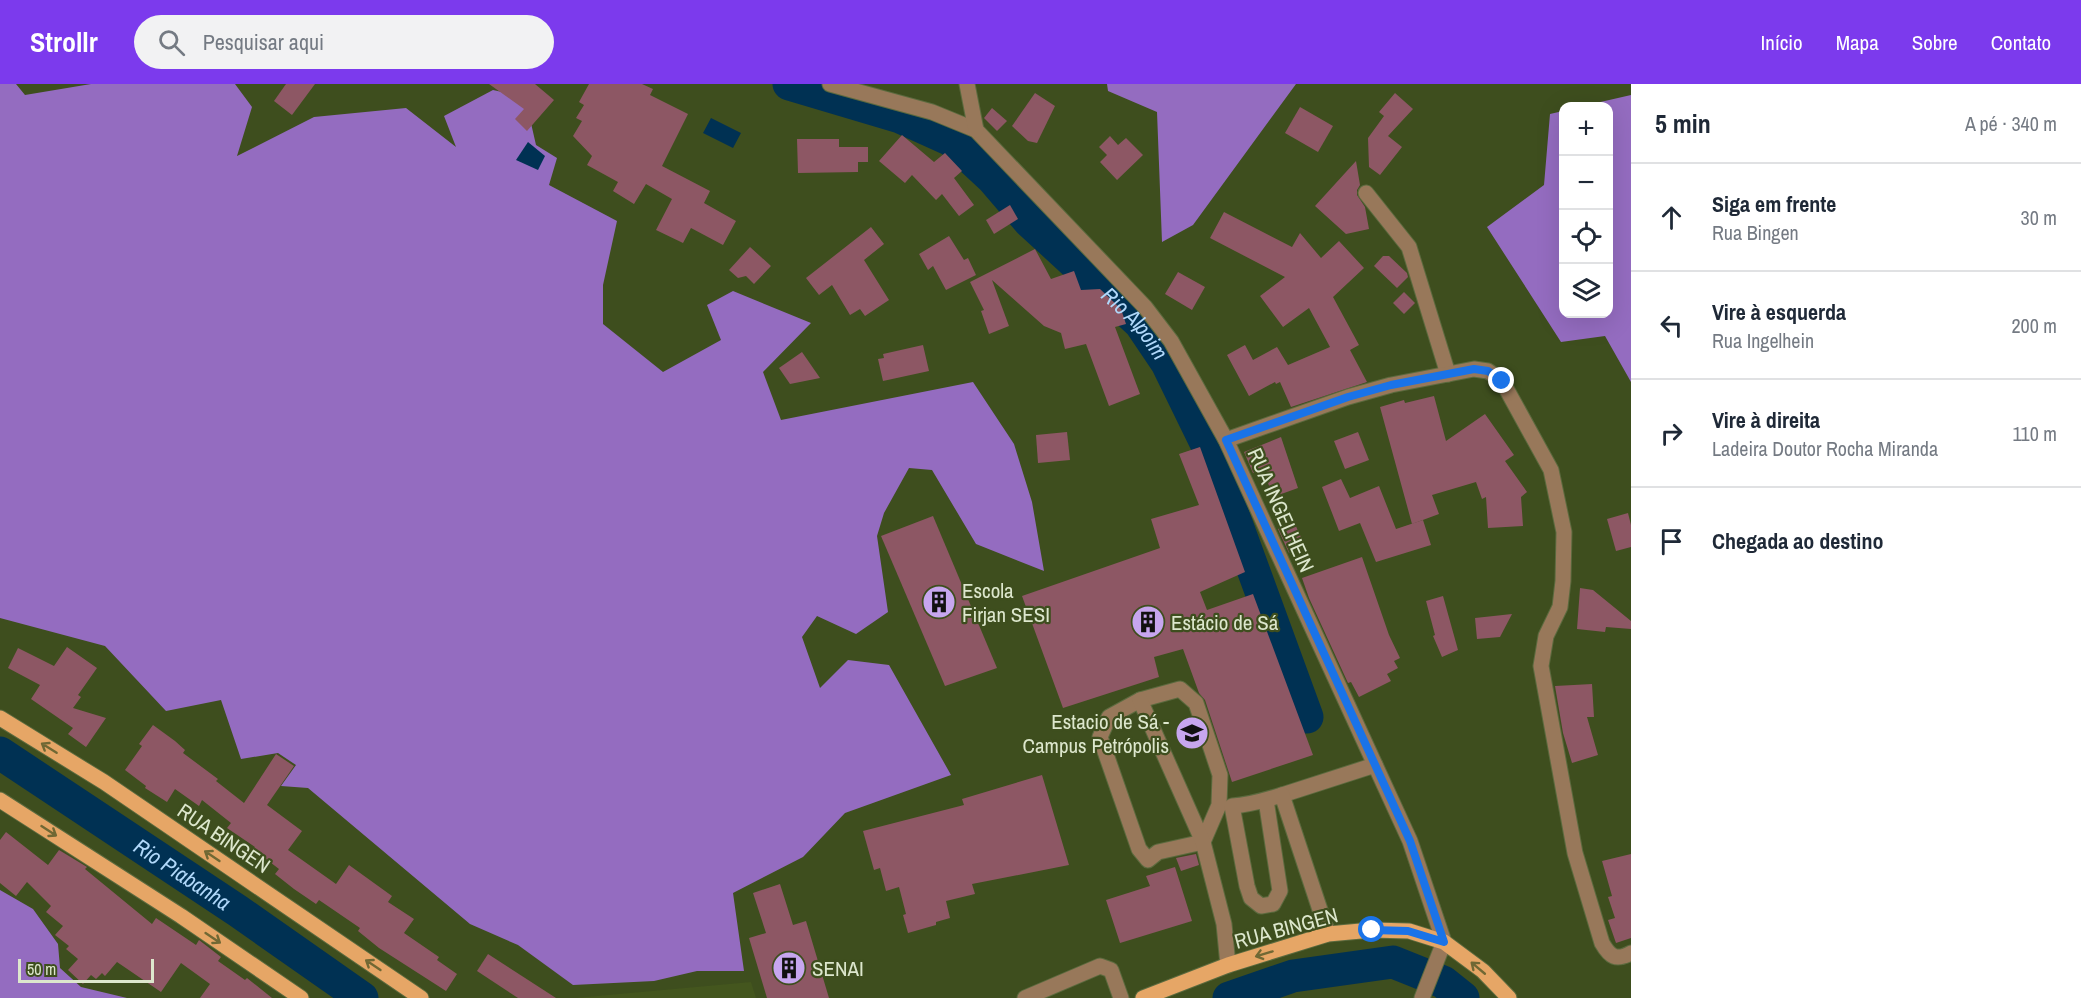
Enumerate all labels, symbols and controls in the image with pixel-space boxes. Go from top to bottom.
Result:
search box [134,15,554,69]
text: Strollr [30,23,98,61]
icon: search [155,26,188,59]
text: Pesquisar aqui [203,27,324,57]
text: Início [1761,28,1803,57]
text: Mapa [1836,28,1879,57]
text: Sobre [1912,28,1958,57]
text: Contato [1991,28,2051,57]
map controls [1559,102,1613,318]
button: + [1559,102,1613,156]
text: 5 min [1655,106,1711,141]
text: A pé · 340 m [1965,110,2057,137]
button: − [1559,156,1613,210]
text: Siga em frente [1712,189,1836,219]
icon: ahead [1655,201,1688,234]
text: 30 m [2021,204,2057,231]
button: locate [1559,210,1613,264]
text: Rua Bingen [1712,219,1799,246]
button: layers [1559,264,1613,318]
water label: Rio Alpoim [1095,280,1175,365]
text: Vire à esquerda [1712,297,1846,327]
icon: left [1655,309,1688,342]
text: 200 m [2011,312,2057,339]
text: Rua Ingelhein [1712,327,1814,354]
route end [1488,367,1514,393]
text: Vire à direita [1712,405,1820,435]
icon: right [1655,417,1688,450]
text: 110 m [2013,420,2057,447]
text: Ladeira Doutor Rocha Miranda [1712,435,1938,462]
street label: RUA INGELHEIN [1241,443,1321,577]
icon: arrive [1655,525,1688,558]
text: Chegada ao destino [1712,526,1883,556]
place label: Escola Firjan SESI [962,576,1050,629]
building icon: Escola Firjan SESI [921,584,957,620]
building icon: Estácio de Sá [1130,604,1166,640]
place label: Estácio de Sá [1171,608,1279,637]
place label: Estacio de Sá - Campus Petrópolis [1023,707,1169,760]
school or university icon: Estacio de Sá - Campus Petrópolis [1174,715,1210,751]
one-way arrow [41,742,58,754]
street label: RUA BINGEN [172,796,276,880]
one-way arrow [40,826,57,838]
water label: Rio Piabanha [128,831,237,917]
one-way arrow [203,849,220,862]
street label: RUA BINGEN [1231,900,1341,956]
route start [1358,916,1384,942]
one-way arrow [204,932,220,944]
one-way arrow [1255,949,1274,960]
building icon: SENAI [771,950,807,986]
place label: SENAI [812,954,864,983]
scale bar [18,956,154,984]
text: 50 m [27,958,56,980]
one-way arrow [365,959,382,971]
one-way arrow [1471,961,1486,975]

